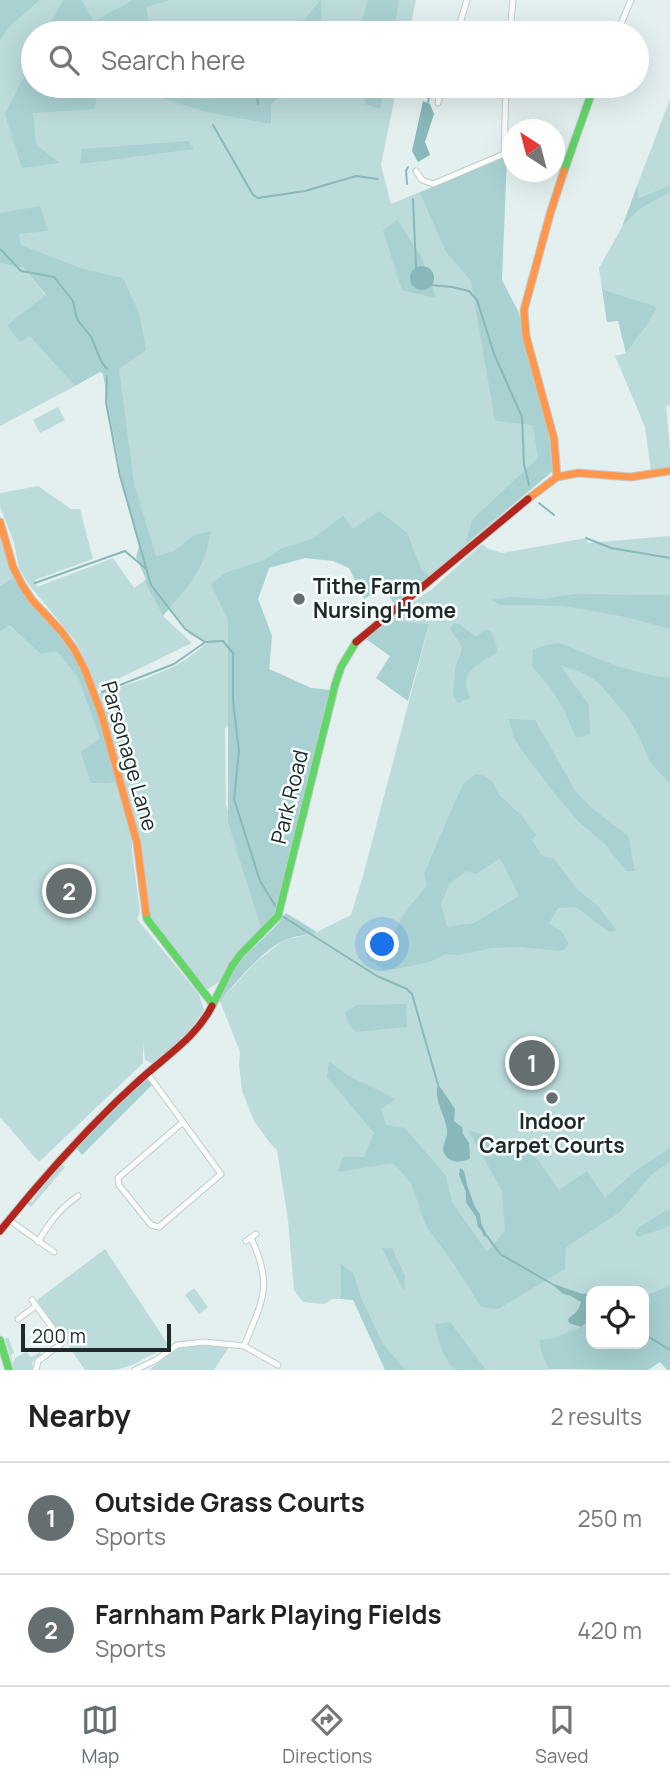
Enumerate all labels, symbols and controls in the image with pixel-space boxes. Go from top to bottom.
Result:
search box [21,21,649,98]
icon: search [45,41,83,79]
text: Search here [101,42,246,78]
north arrow [502,119,565,182]
place label: Tithe Farm Nursing Home [313,572,456,624]
marker: Tithe Farm Nursing Home [291,591,307,607]
street label: Parsonage Lane [95,678,165,834]
street label: Park Road [264,747,314,847]
pin: 2 [46,865,92,917]
your location [365,927,399,961]
pin: 1 [509,1037,555,1089]
marker: Indoor Carpet Courts [544,1090,560,1106]
place label: Indoor Carpet Courts [479,1107,625,1159]
map controls [586,1286,649,1349]
button: locate [586,1286,649,1349]
scale bar [21,1321,172,1353]
text: 200 m [32,1323,86,1349]
text: Nearby [28,1395,131,1436]
text: 2 results [550,1400,642,1432]
text: Outside Grass Courts [95,1484,365,1520]
text: 1 [46,1502,56,1534]
text: 250 m [577,1502,642,1534]
text: Sports [95,1520,166,1552]
text: Farnham Park Playing Fields [95,1596,442,1632]
text: 2 [44,1614,58,1646]
text: 420 m [577,1614,642,1646]
text: Sports [95,1632,166,1664]
tab: Map [81,1701,119,1769]
tab: Directions [282,1701,372,1769]
tab: Saved [535,1701,589,1769]

